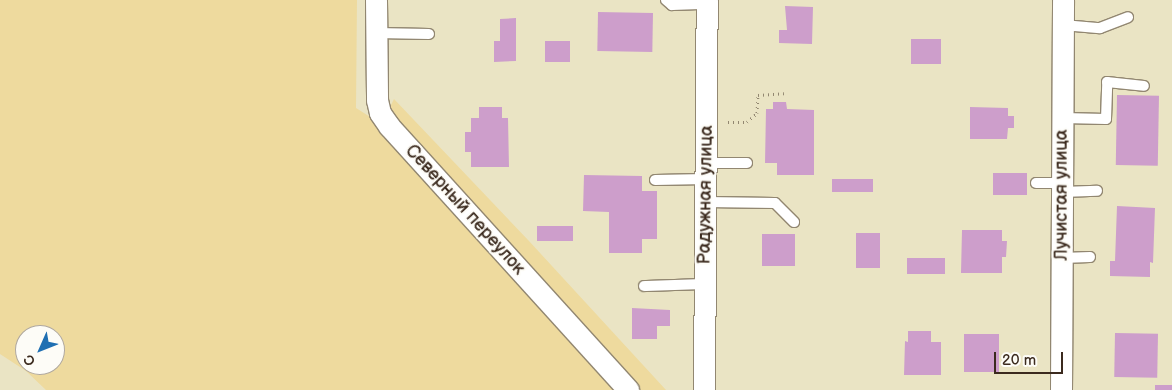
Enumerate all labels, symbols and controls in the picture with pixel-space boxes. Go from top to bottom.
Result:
street label: Радужная улица [694,125,718,265]
street label: Лучистая улица [1051,129,1073,261]
street label: Северный переулок [401,140,529,280]
north arrow [15,325,65,375]
scale bar [997,342,1066,374]
text: С [20,351,39,369]
text: 20 m [1002,351,1036,370]

